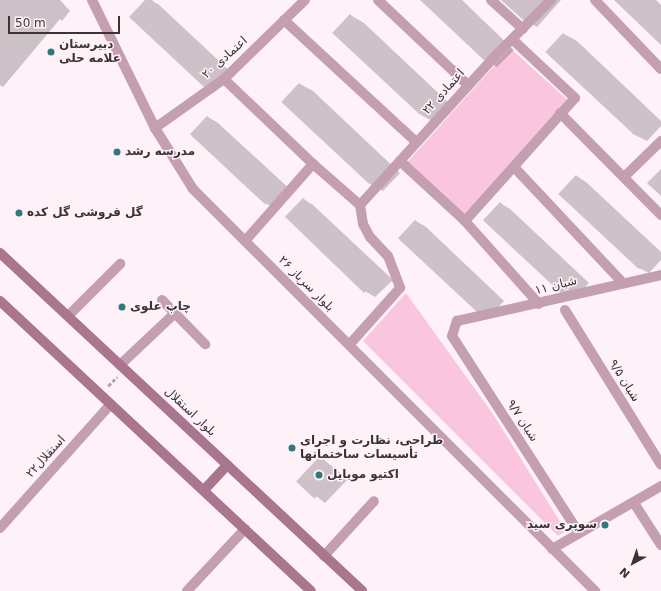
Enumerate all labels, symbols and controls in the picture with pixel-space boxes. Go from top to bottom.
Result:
scale bar [10,8,122,34]
text: 50 m [15,16,46,30]
street label: ۲۰ اعتمادی [199,34,251,82]
place label: دبیرستان علامه حلی [59,38,121,66]
marker: دبیرستان علامه حلی [46,47,56,57]
street label: ۲۲ اعتمادی [420,66,468,118]
place label: مدرسه رشد [125,145,195,159]
marker: مدرسه رشد [112,147,122,157]
place label: گل فروشی گل کده [27,206,143,220]
marker: گل فروشی گل کده [14,208,24,218]
street label: ۲۶ بلوار سرباز [275,253,337,315]
street label: ۱۱ شبان [533,274,579,298]
place label: چاپ علوی [130,300,191,314]
marker: چاپ علوی [117,302,127,312]
street label: ۹/۵ شبان [605,357,643,405]
street label: بلوار استقلال [161,384,219,440]
street label: ۹/۷ شبان [503,397,541,445]
street label: استقلال۲۲ [23,433,69,481]
place label: طراحی، نظارت و اجرای تأسیسات ساختمانها [300,434,443,462]
marker: طراحی، نظارت و اجرای تأسیسات ساختمانها [287,443,297,453]
place label: اکتیو موبایل [327,468,399,482]
marker: اکتیو موبایل [314,470,324,480]
place label: سوپری سید [527,518,597,532]
marker: سوپری سید [600,520,610,530]
north arrow [613,543,653,583]
text: N [617,565,633,581]

